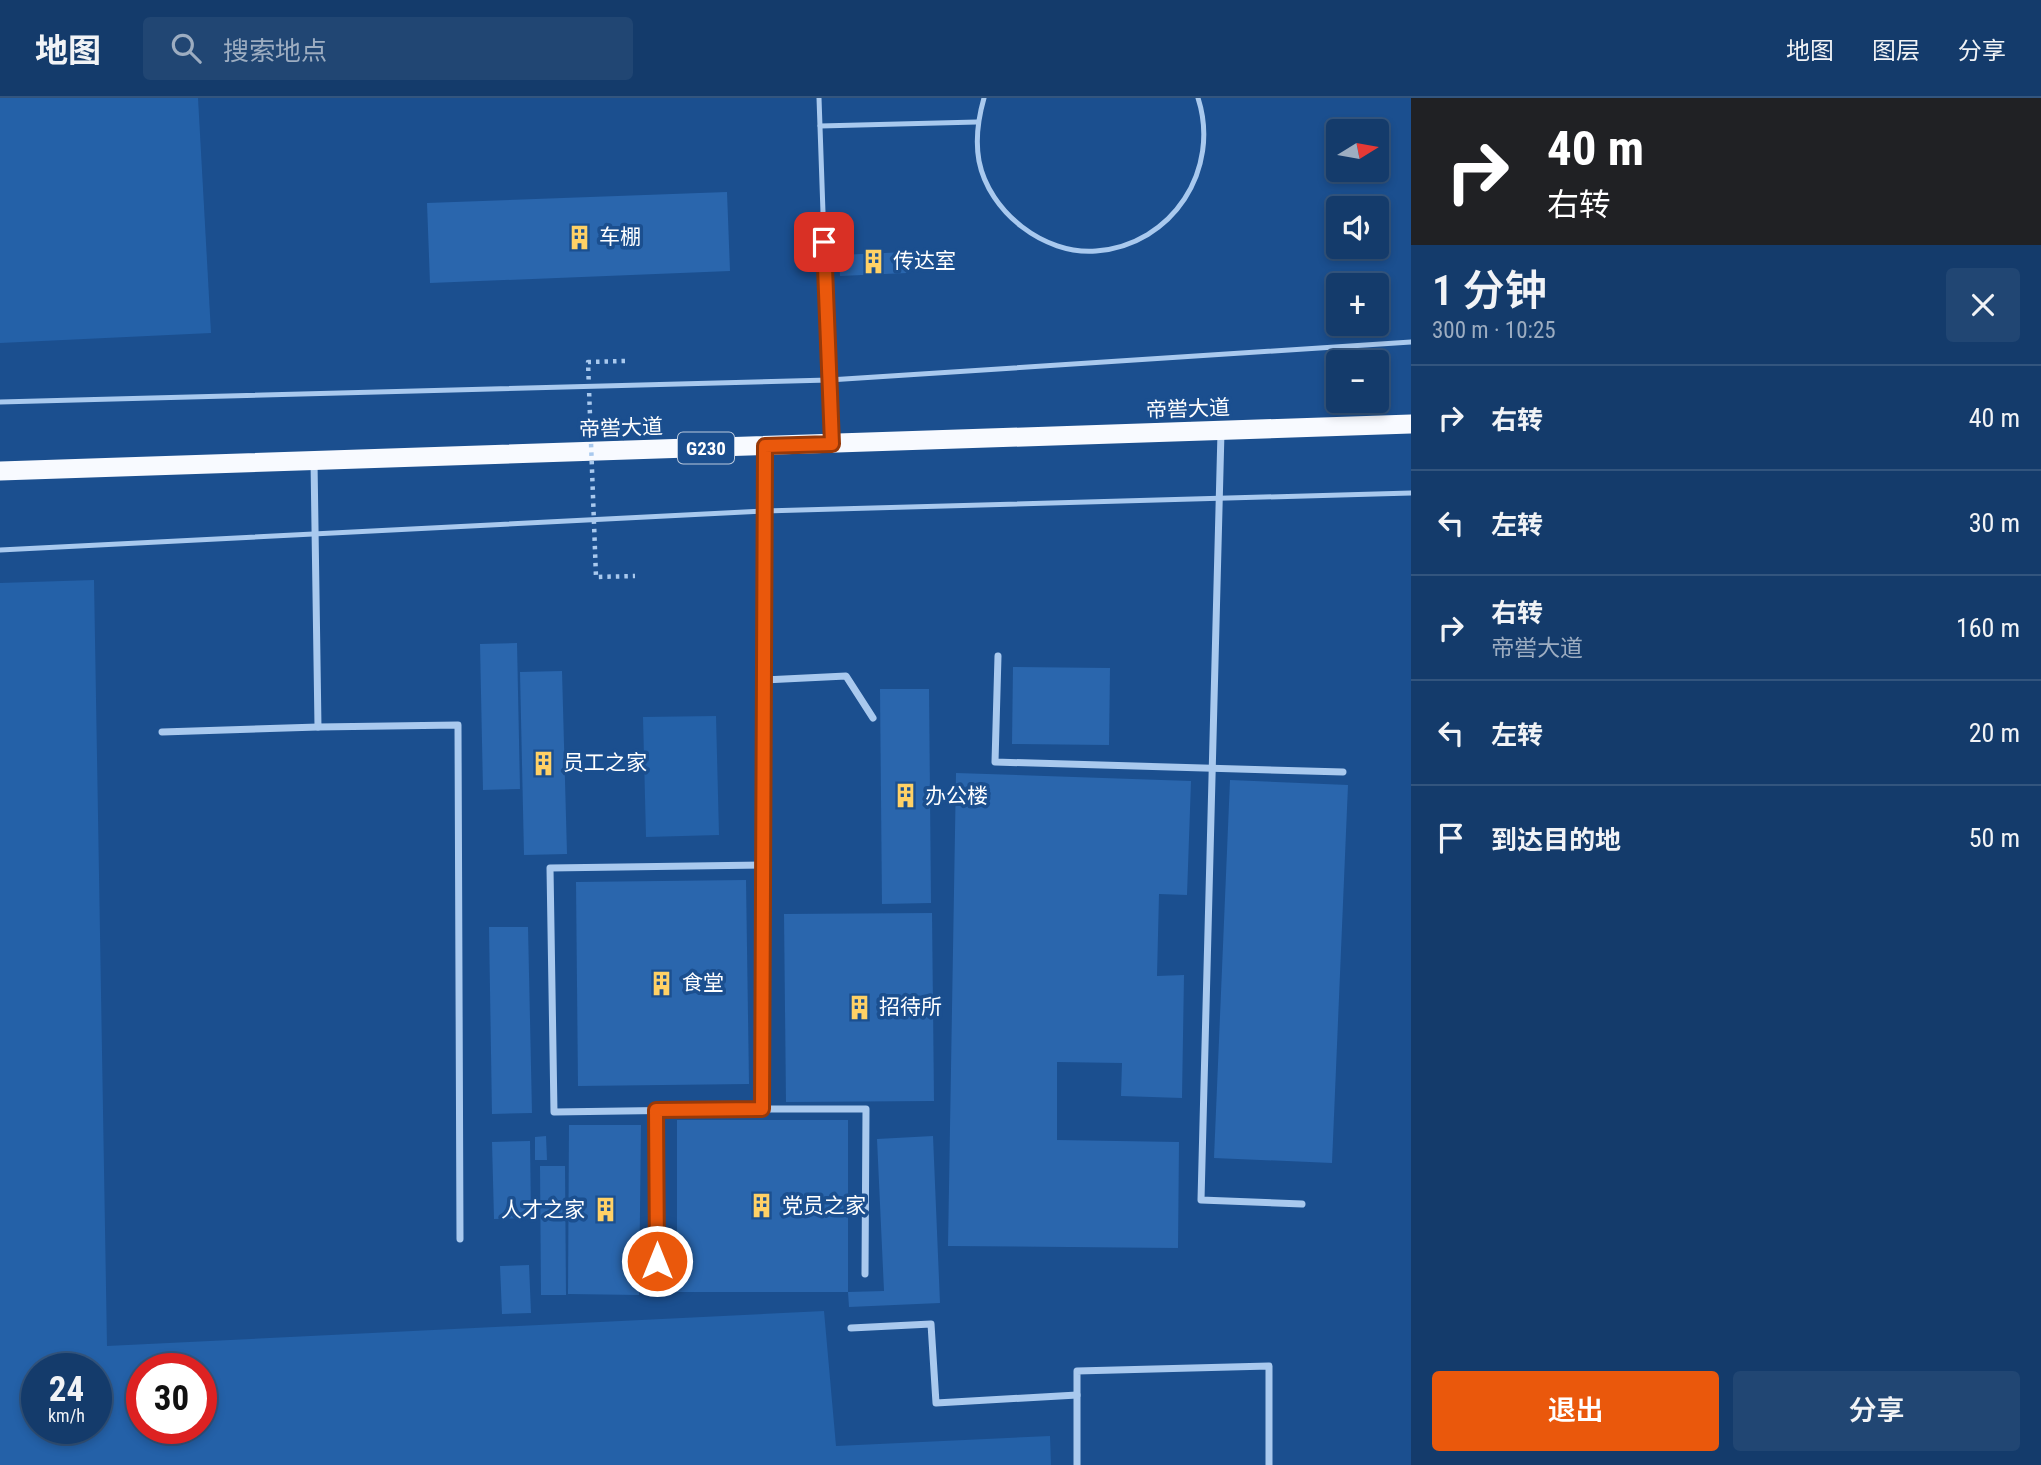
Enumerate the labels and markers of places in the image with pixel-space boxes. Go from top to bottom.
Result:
pin [794,212,854,272]
building icon: 车棚 [565,223,593,251]
place label: 车棚 [599,225,641,249]
building icon: 传达室 [859,247,887,275]
place label: 传达室 [893,249,956,273]
building icon: 员工之家 [529,749,557,777]
place label: 员工之家 [563,751,647,775]
building icon: 办公楼 [891,782,919,810]
place label: 办公楼 [925,784,988,808]
building icon: 食堂 [648,969,676,997]
place label: 食堂 [682,971,724,995]
building icon: 招待所 [845,993,873,1021]
place label: 招待所 [879,995,942,1019]
building icon: 党员之家 [748,1192,776,1220]
place label: 党员之家 [782,1194,866,1218]
building icon: 人才之家 [591,1196,619,1224]
place label: 人才之家 [501,1198,585,1222]

